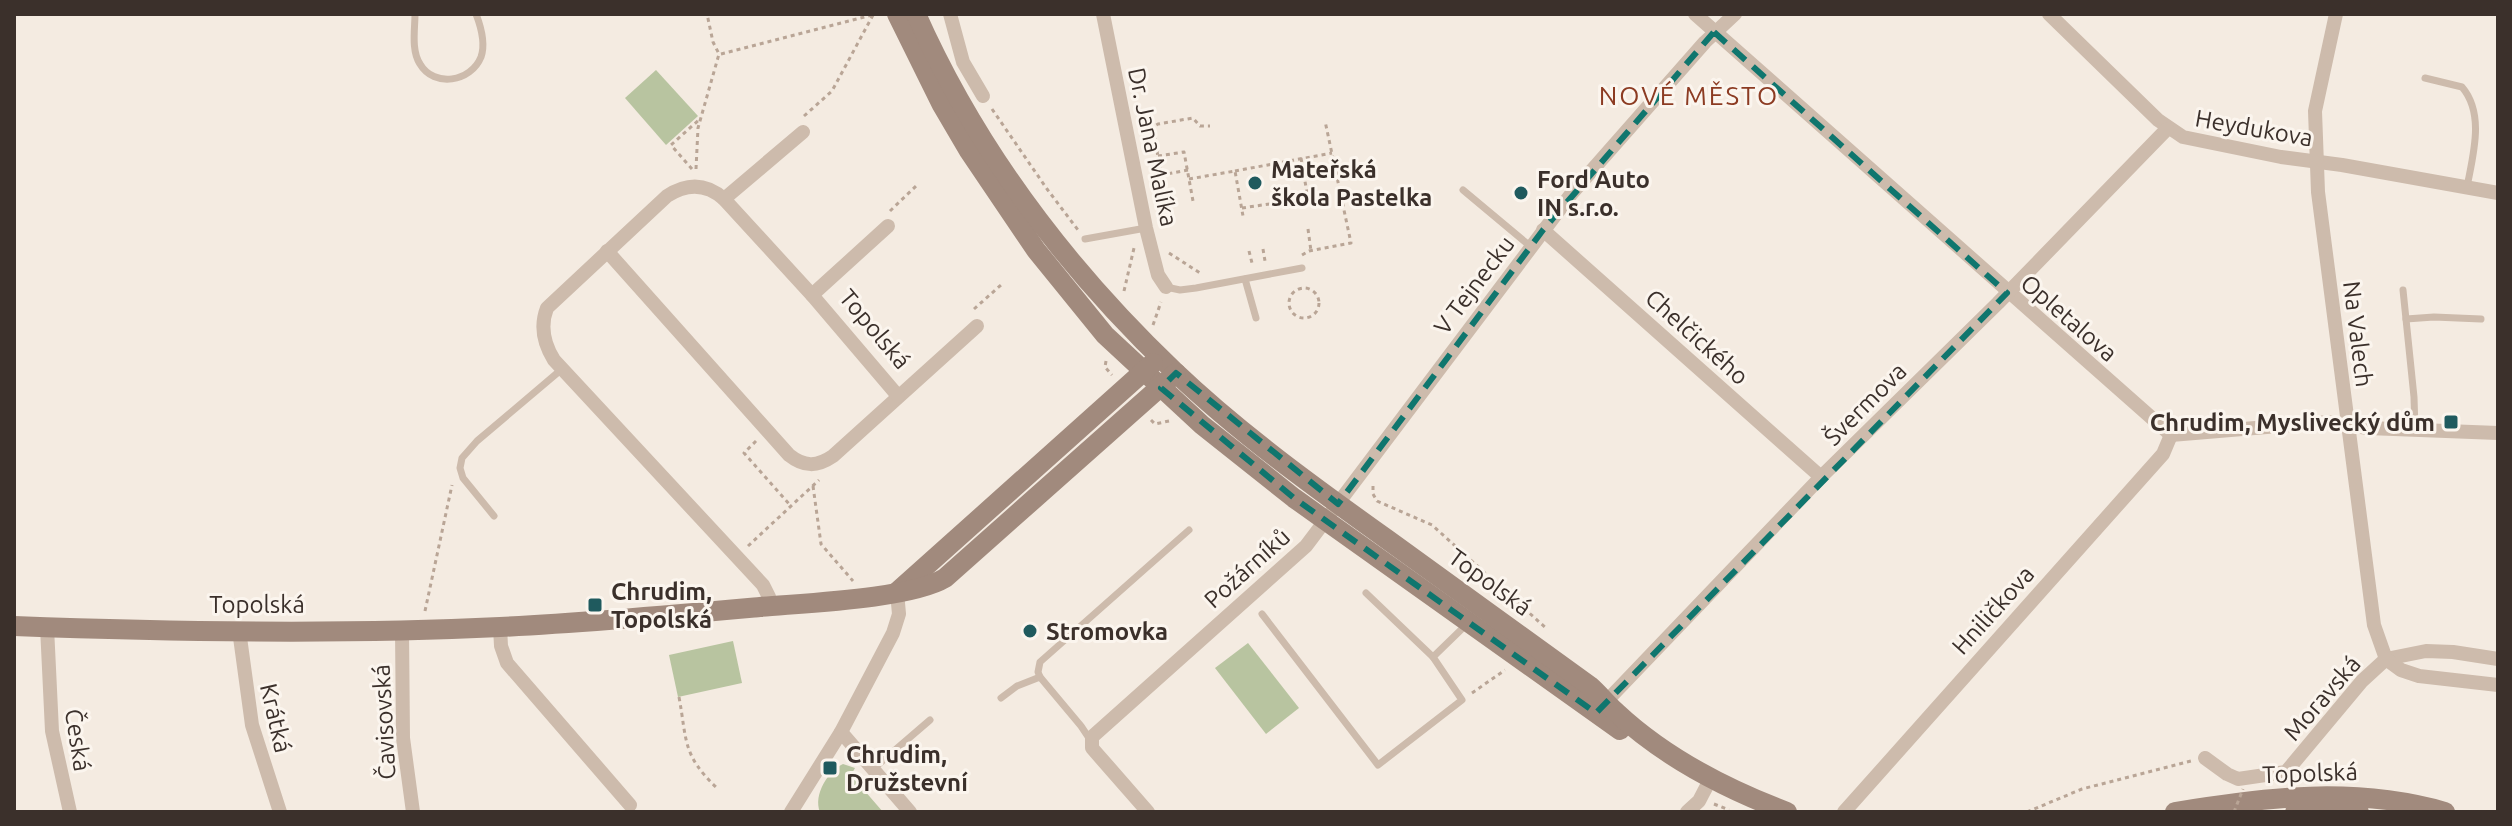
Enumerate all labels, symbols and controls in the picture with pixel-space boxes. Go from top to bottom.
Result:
street label: Dr. Jana Malíka [1123,65,1183,229]
district label: NOVÉ MĚSTO [1599,80,1779,110]
street label: Heydukova [2193,104,2315,152]
place label: Mateřská škola Pastelka [1271,156,1432,211]
place label: Ford Auto IN s.r.o. [1537,166,1650,221]
marker: Mateřská škola Pastelka [1246,174,1264,192]
marker: Ford Auto IN s.r.o. [1512,184,1530,202]
street label: V Tejnecku [1428,231,1520,339]
street label: Opletalova [2016,269,2122,367]
street label: Na Valech [2338,279,2378,389]
street label: Topolská [834,284,916,374]
street label: Chelčického [1640,284,1754,390]
street label: Švermova [1818,357,1912,451]
place label: Chrudim, Myslivecký dům [2150,409,2435,436]
marker: Chrudim, Myslivecký dům [2442,413,2460,431]
street label: Požárníků [1199,523,1295,613]
street label: Topolská [1443,543,1537,621]
street label: Hniličkova [1946,560,2040,660]
place label: Chrudim, Topolská [611,578,712,633]
street label: Topolská [209,591,305,618]
marker: Chrudim, Topolská [586,596,604,614]
place label: Stromovka [1046,618,1168,645]
marker: Stromovka [1021,622,1039,640]
street label: Moravská [2278,650,2366,746]
street label: Čavisovská [366,664,401,780]
street label: Krátká [255,681,297,755]
street label: Česká [60,707,97,773]
place label: Chrudim, Družstevní [846,741,968,796]
street label: Topolská [2262,758,2358,788]
marker: Chrudim, Družstevní [821,759,839,777]

